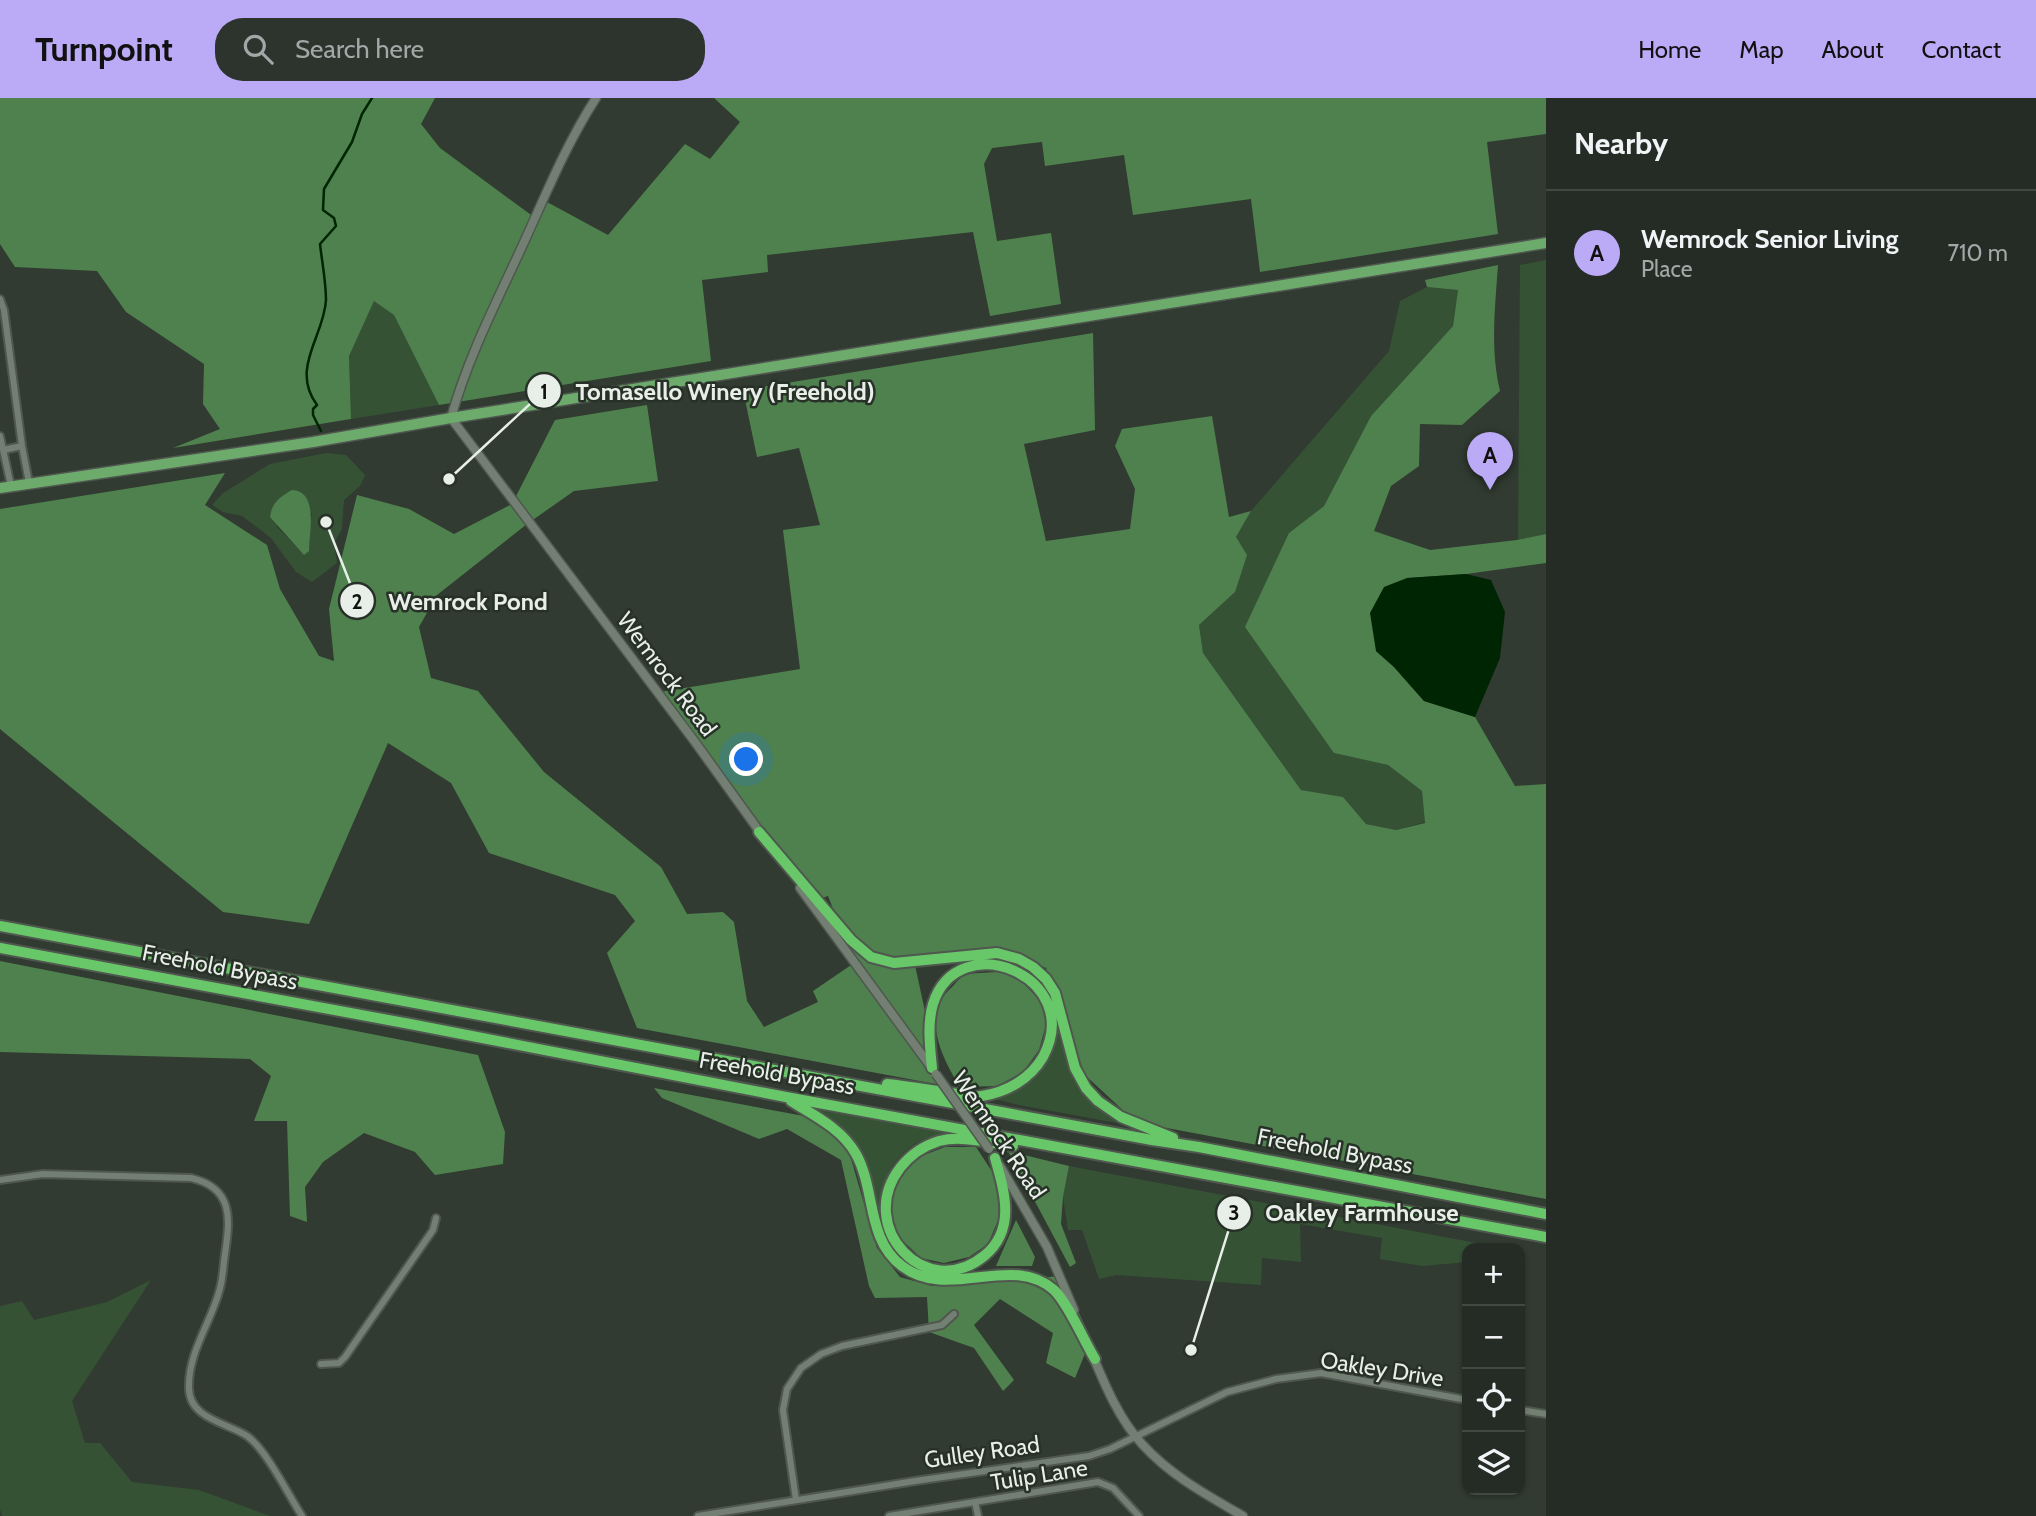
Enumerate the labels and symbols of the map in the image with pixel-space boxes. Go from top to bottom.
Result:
callout: Tomasello Winery (Freehold) [526,369,888,414]
text: Tomasello Winery (Freehold) [575,377,875,406]
text: 1 [540,379,548,404]
pin: A [1467,432,1513,490]
callout: Wemrock Pond [339,579,561,624]
text: Wemrock Pond [388,587,548,616]
text: 2 [351,589,363,614]
street label: Wemrock Road [611,606,723,742]
your location [729,742,763,776]
street label: Freehold Bypass [140,938,300,996]
street label: Freehold Bypass [697,1046,857,1100]
street label: Wemrock Road [946,1066,1052,1204]
street label: Freehold Bypass [1255,1122,1415,1180]
callout: Oakley Farmhouse [1216,1190,1473,1235]
text: Oakley Farmhouse [1265,1198,1459,1227]
text: 3 [1228,1200,1240,1225]
street label: Oakley Drive [1318,1345,1446,1393]
street label: Gulley Road [922,1430,1042,1474]
street label: Tulip Lane [989,1453,1090,1496]

